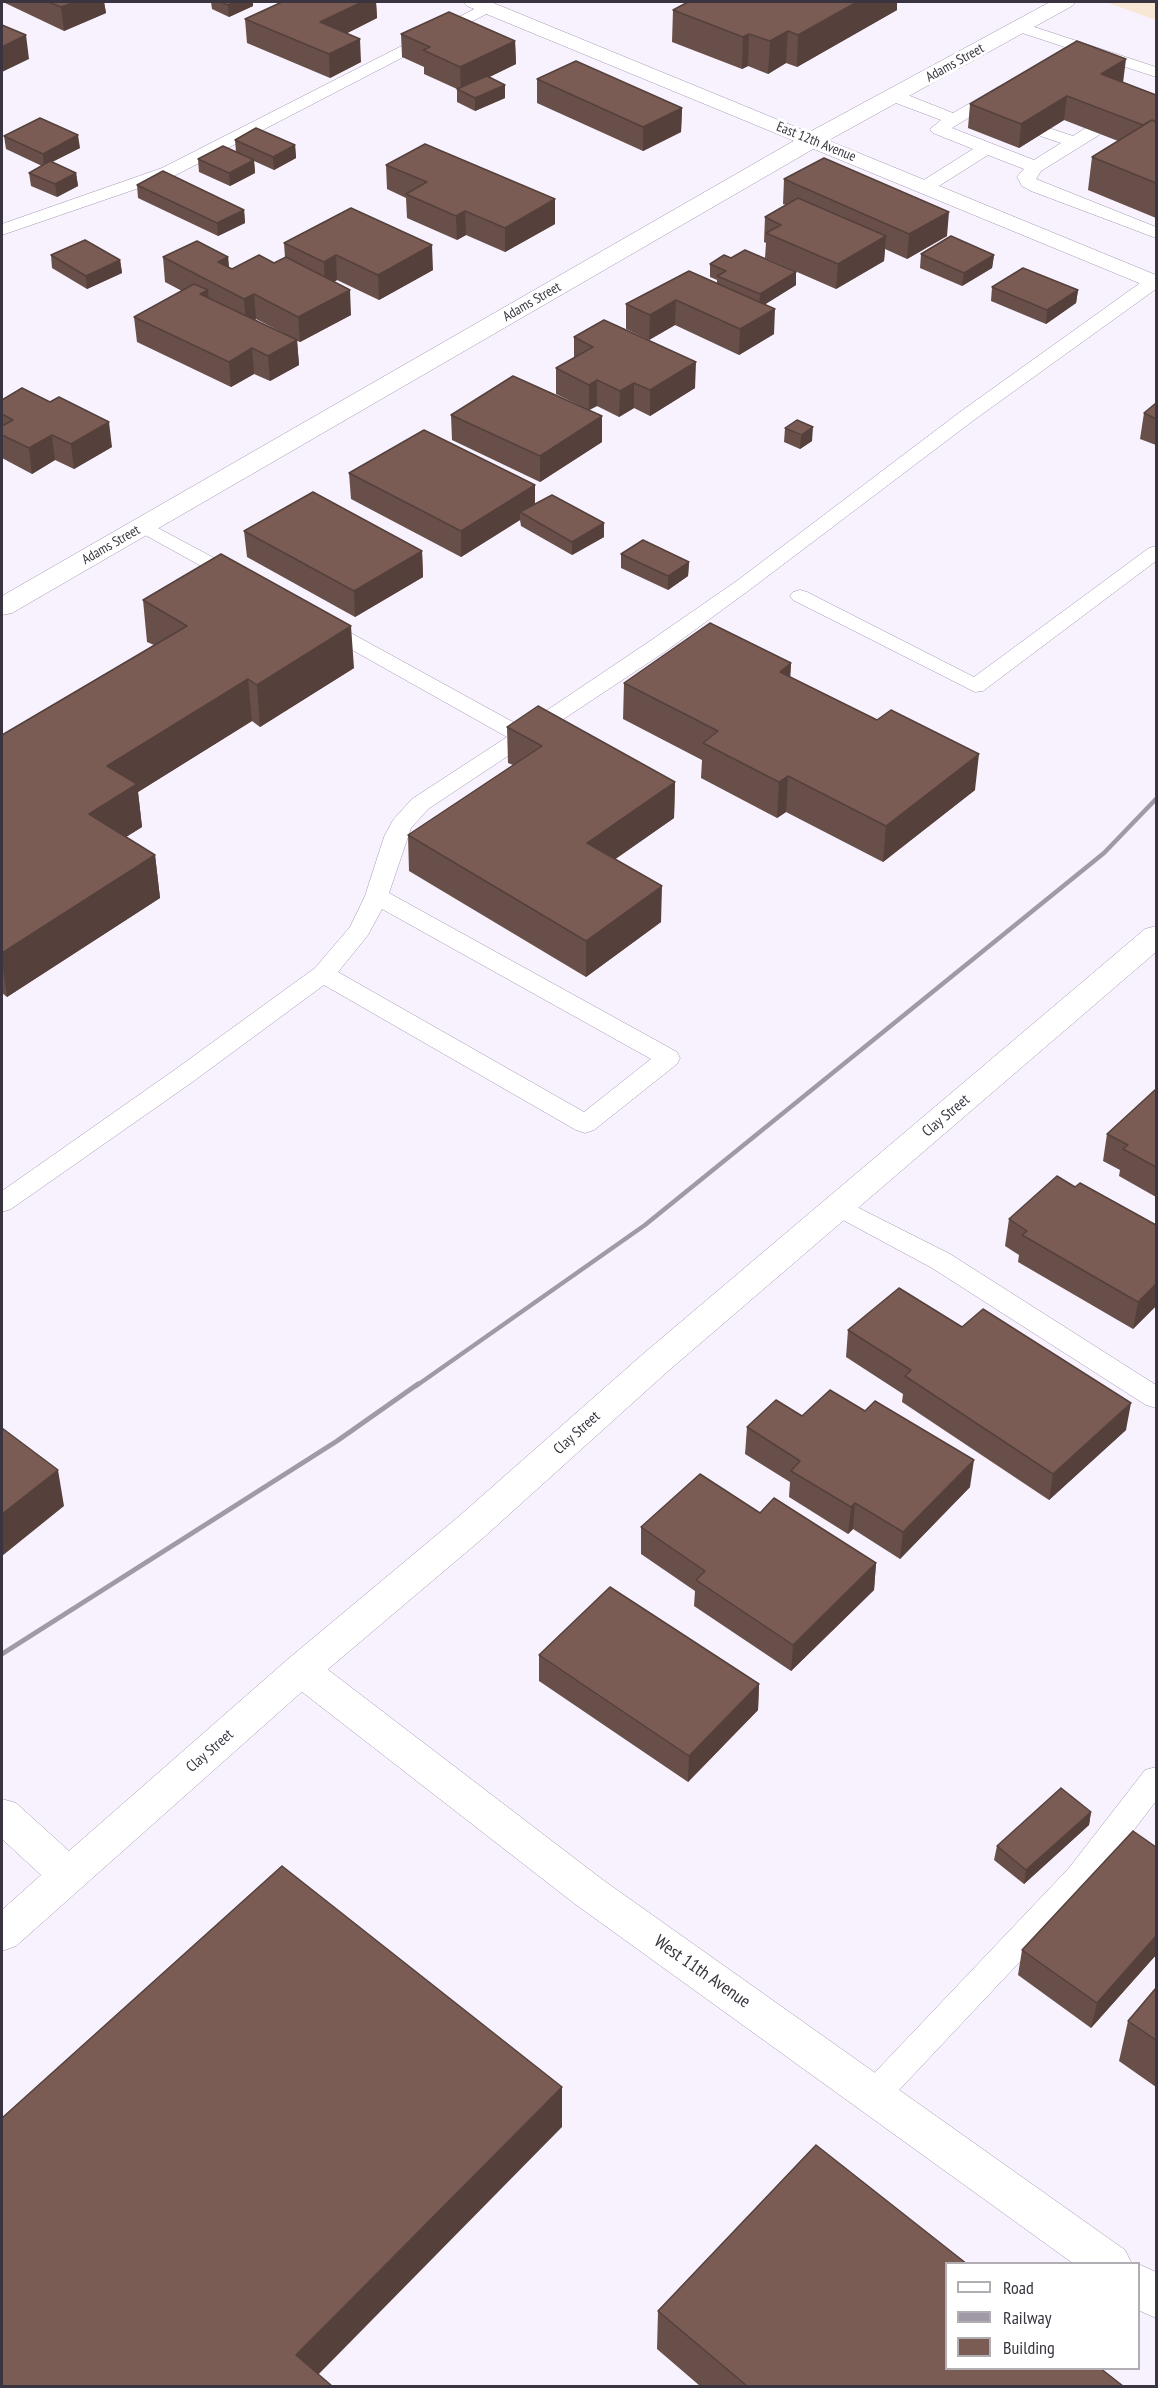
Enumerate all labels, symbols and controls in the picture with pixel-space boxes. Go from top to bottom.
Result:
street label: Adams Street [923,40,987,86]
street label: East 12th Avenue [774,118,858,166]
street label: Adams Street [500,279,564,325]
street label: Adams Street [79,522,143,568]
street label: Clay Street [919,1091,973,1141]
street label: Clay Street [550,1407,604,1459]
street label: Clay Street [183,1726,237,1776]
street label: West 11th Avenue [650,1931,754,2013]
legend [945,2262,1140,2370]
text: Road [1003,2276,1034,2299]
text: Railway [1003,2306,1052,2329]
text: Building [1003,2336,1055,2359]

